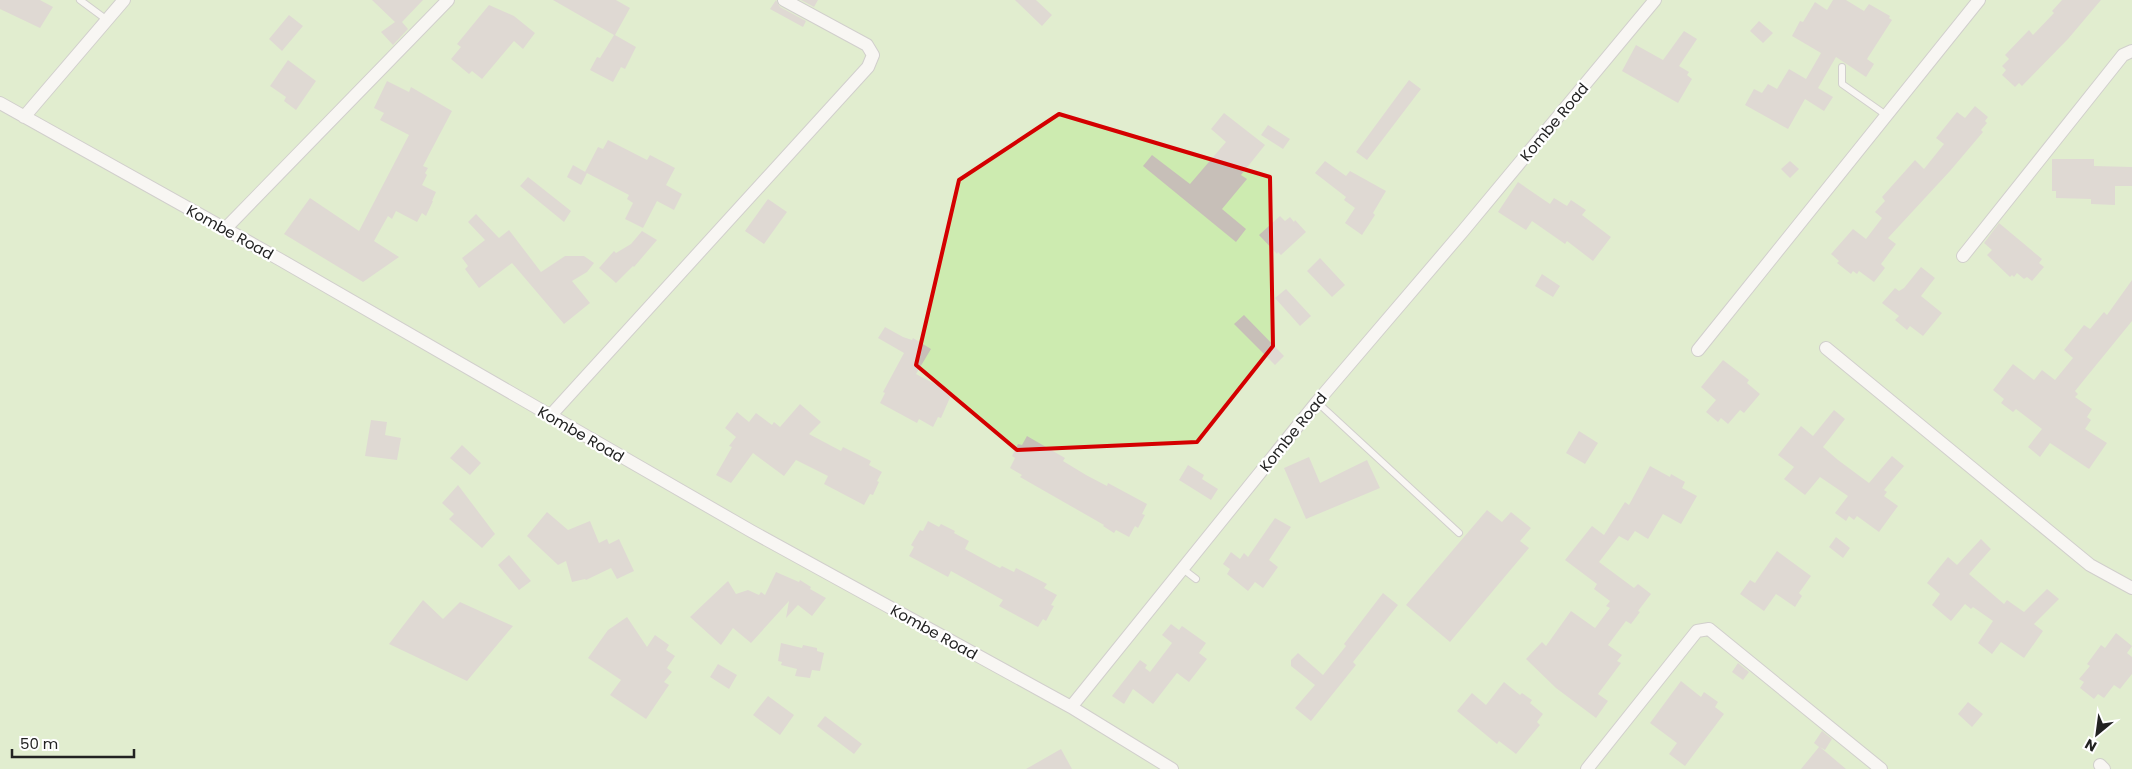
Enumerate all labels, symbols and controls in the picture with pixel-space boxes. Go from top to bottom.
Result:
street label: Kombe Road [1515,78,1593,166]
street label: Kombe Road [183,199,277,265]
street label: Kombe Road [1254,388,1332,476]
street label: Kombe Road [534,401,628,467]
street label: Kombe Road [887,599,981,665]
north arrow [2072,709,2122,759]
scale bar [12,726,135,758]
text: 50 m [20,733,58,754]
text: N [2081,734,2100,757]

